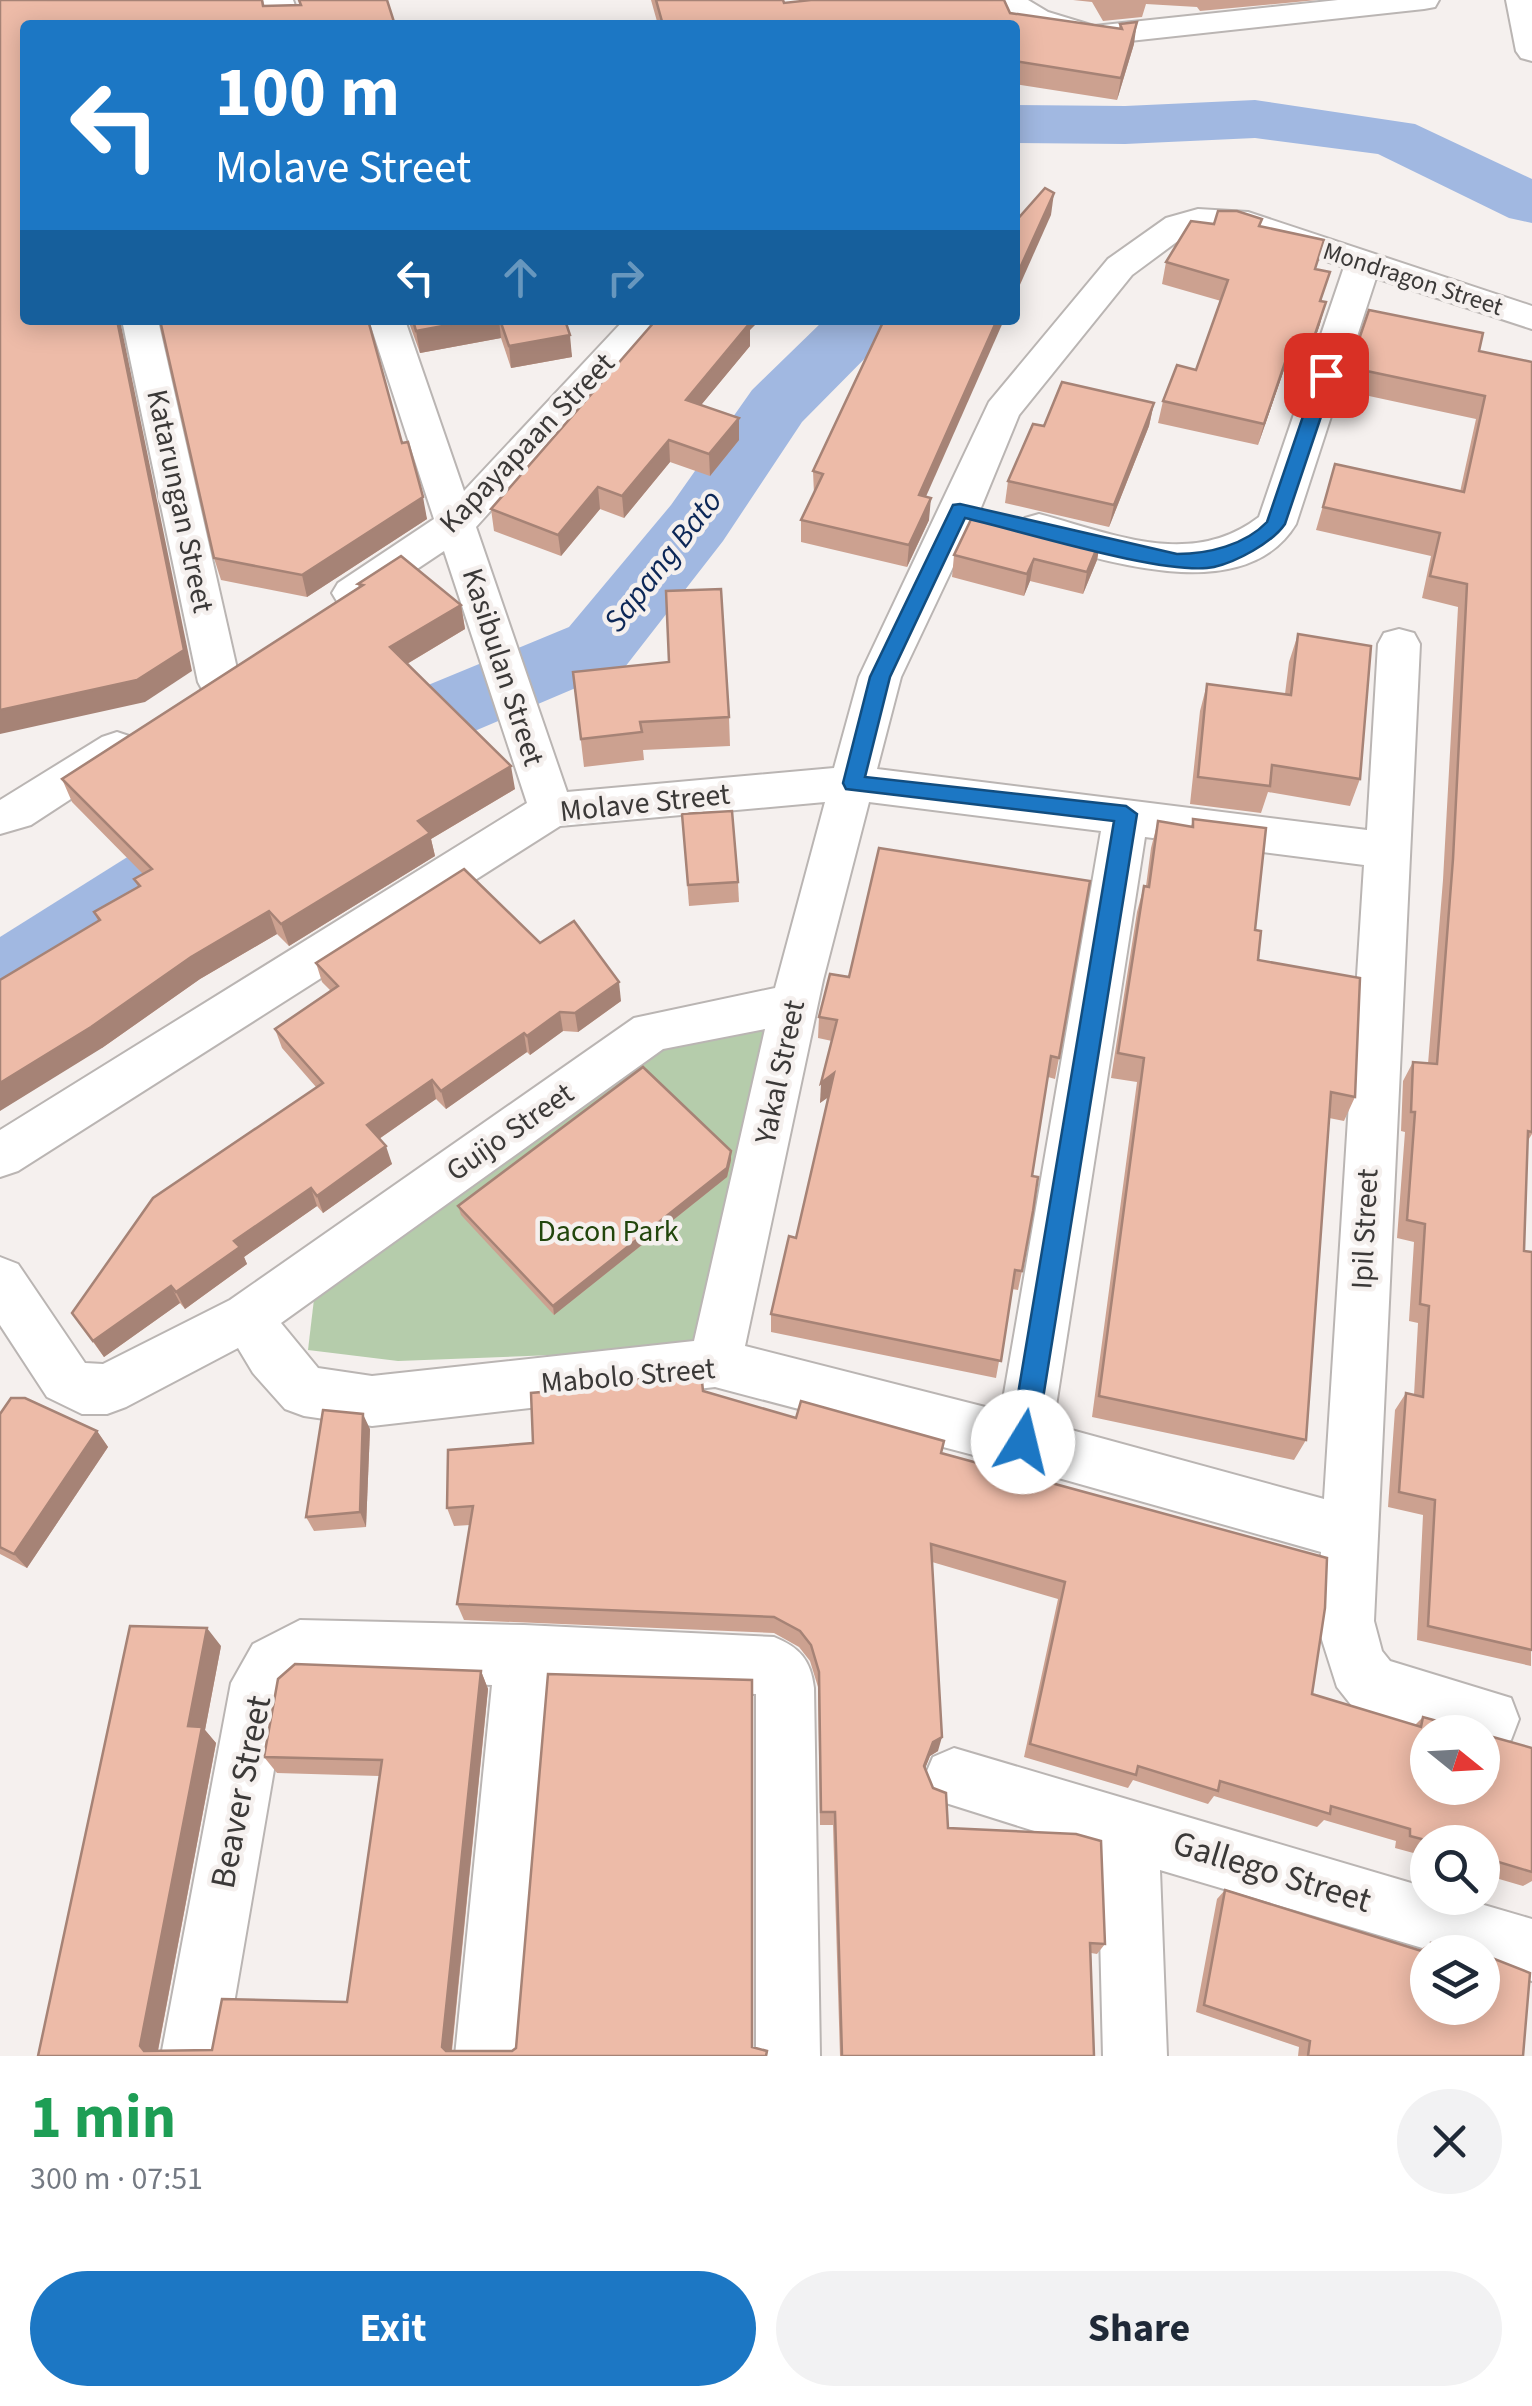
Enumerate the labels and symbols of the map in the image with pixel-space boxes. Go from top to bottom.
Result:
street label: Mondragon Street [1318,233,1508,325]
pin [1284,333,1369,418]
street label: Kapayapaan Street [429,343,625,543]
street label: Katarungan Street [135,385,225,617]
water label: Sapang Bato [593,480,733,642]
street label: Kasibulan Street [451,563,555,771]
street label: Molave Street [558,773,732,833]
street label: Yakal Street [744,996,816,1149]
street label: Guijo Street [437,1072,583,1192]
street label: Ipil Street [1340,1168,1390,1290]
park label: Dacon Park [537,1210,679,1253]
street label: Mabolo Street [539,1347,717,1405]
position arrow [971,1390,1075,1494]
street label: Beaver Street [198,1691,284,1893]
north arrow [1410,1715,1500,1805]
street label: Gallego Street [1167,1818,1377,1926]

